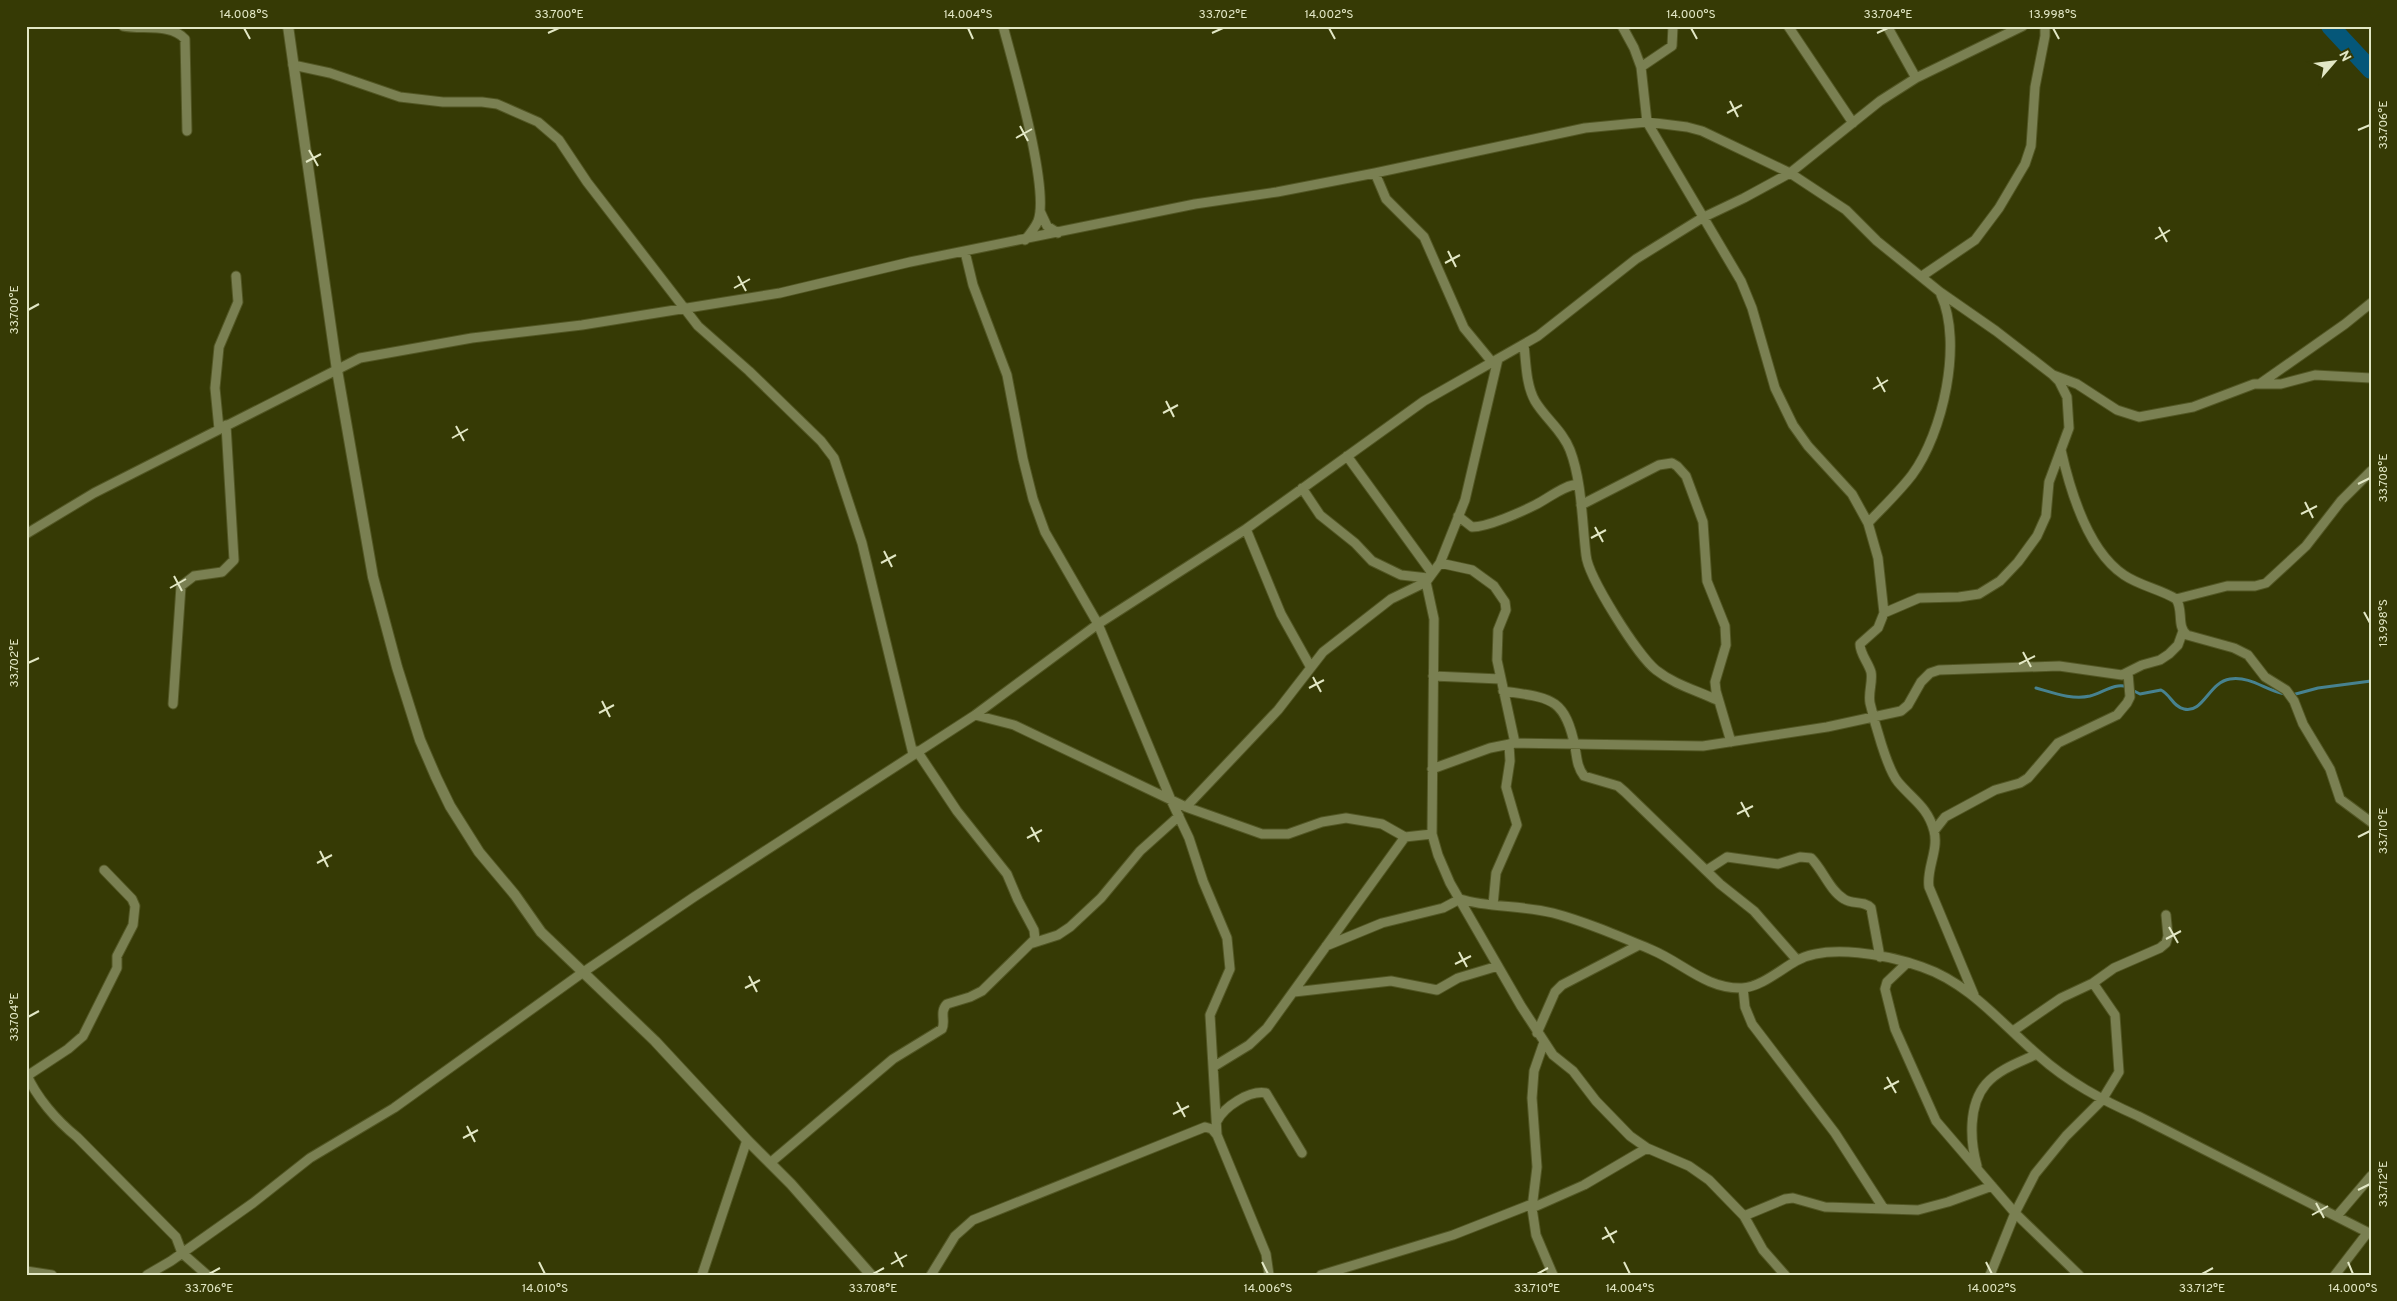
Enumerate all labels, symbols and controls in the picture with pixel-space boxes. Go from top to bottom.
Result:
text: 14.008°S [219,7,269,23]
text: 33.700°E [534,7,584,23]
text: 14.004°S [943,7,993,23]
text: 33.702°E [1199,7,1247,23]
text: 14.002°S [1304,7,1354,23]
text: 14.000°S [1666,7,1716,23]
text: 33.704°E [1863,7,1913,23]
text: 13.998°S [2029,7,2077,23]
north arrow [2310,38,2360,88]
text: N [2334,48,2354,65]
text: 33.706°E [2376,101,2392,149]
text: 33.700°E [7,285,23,335]
text: 33.708°E [2376,454,2392,502]
text: 13.998°S [2376,599,2392,647]
text: 33.702°E [7,639,23,687]
text: 33.710°E [2376,808,2392,854]
text: 33.704°E [7,992,23,1042]
text: 33.712°E [2376,1161,2392,1207]
text: 33.706°E [185,1281,233,1297]
text: 14.010°S [522,1281,568,1297]
text: 33.708°E [849,1281,897,1297]
text: 14.006°S [1244,1281,1292,1297]
text: 33.710°E [1514,1281,1560,1297]
text: 14.004°S [1605,1281,1655,1297]
text: 14.002°S [1967,1281,2017,1297]
text: 33.712°E [2179,1281,2225,1297]
text: 14.000°S [2328,1281,2378,1297]

